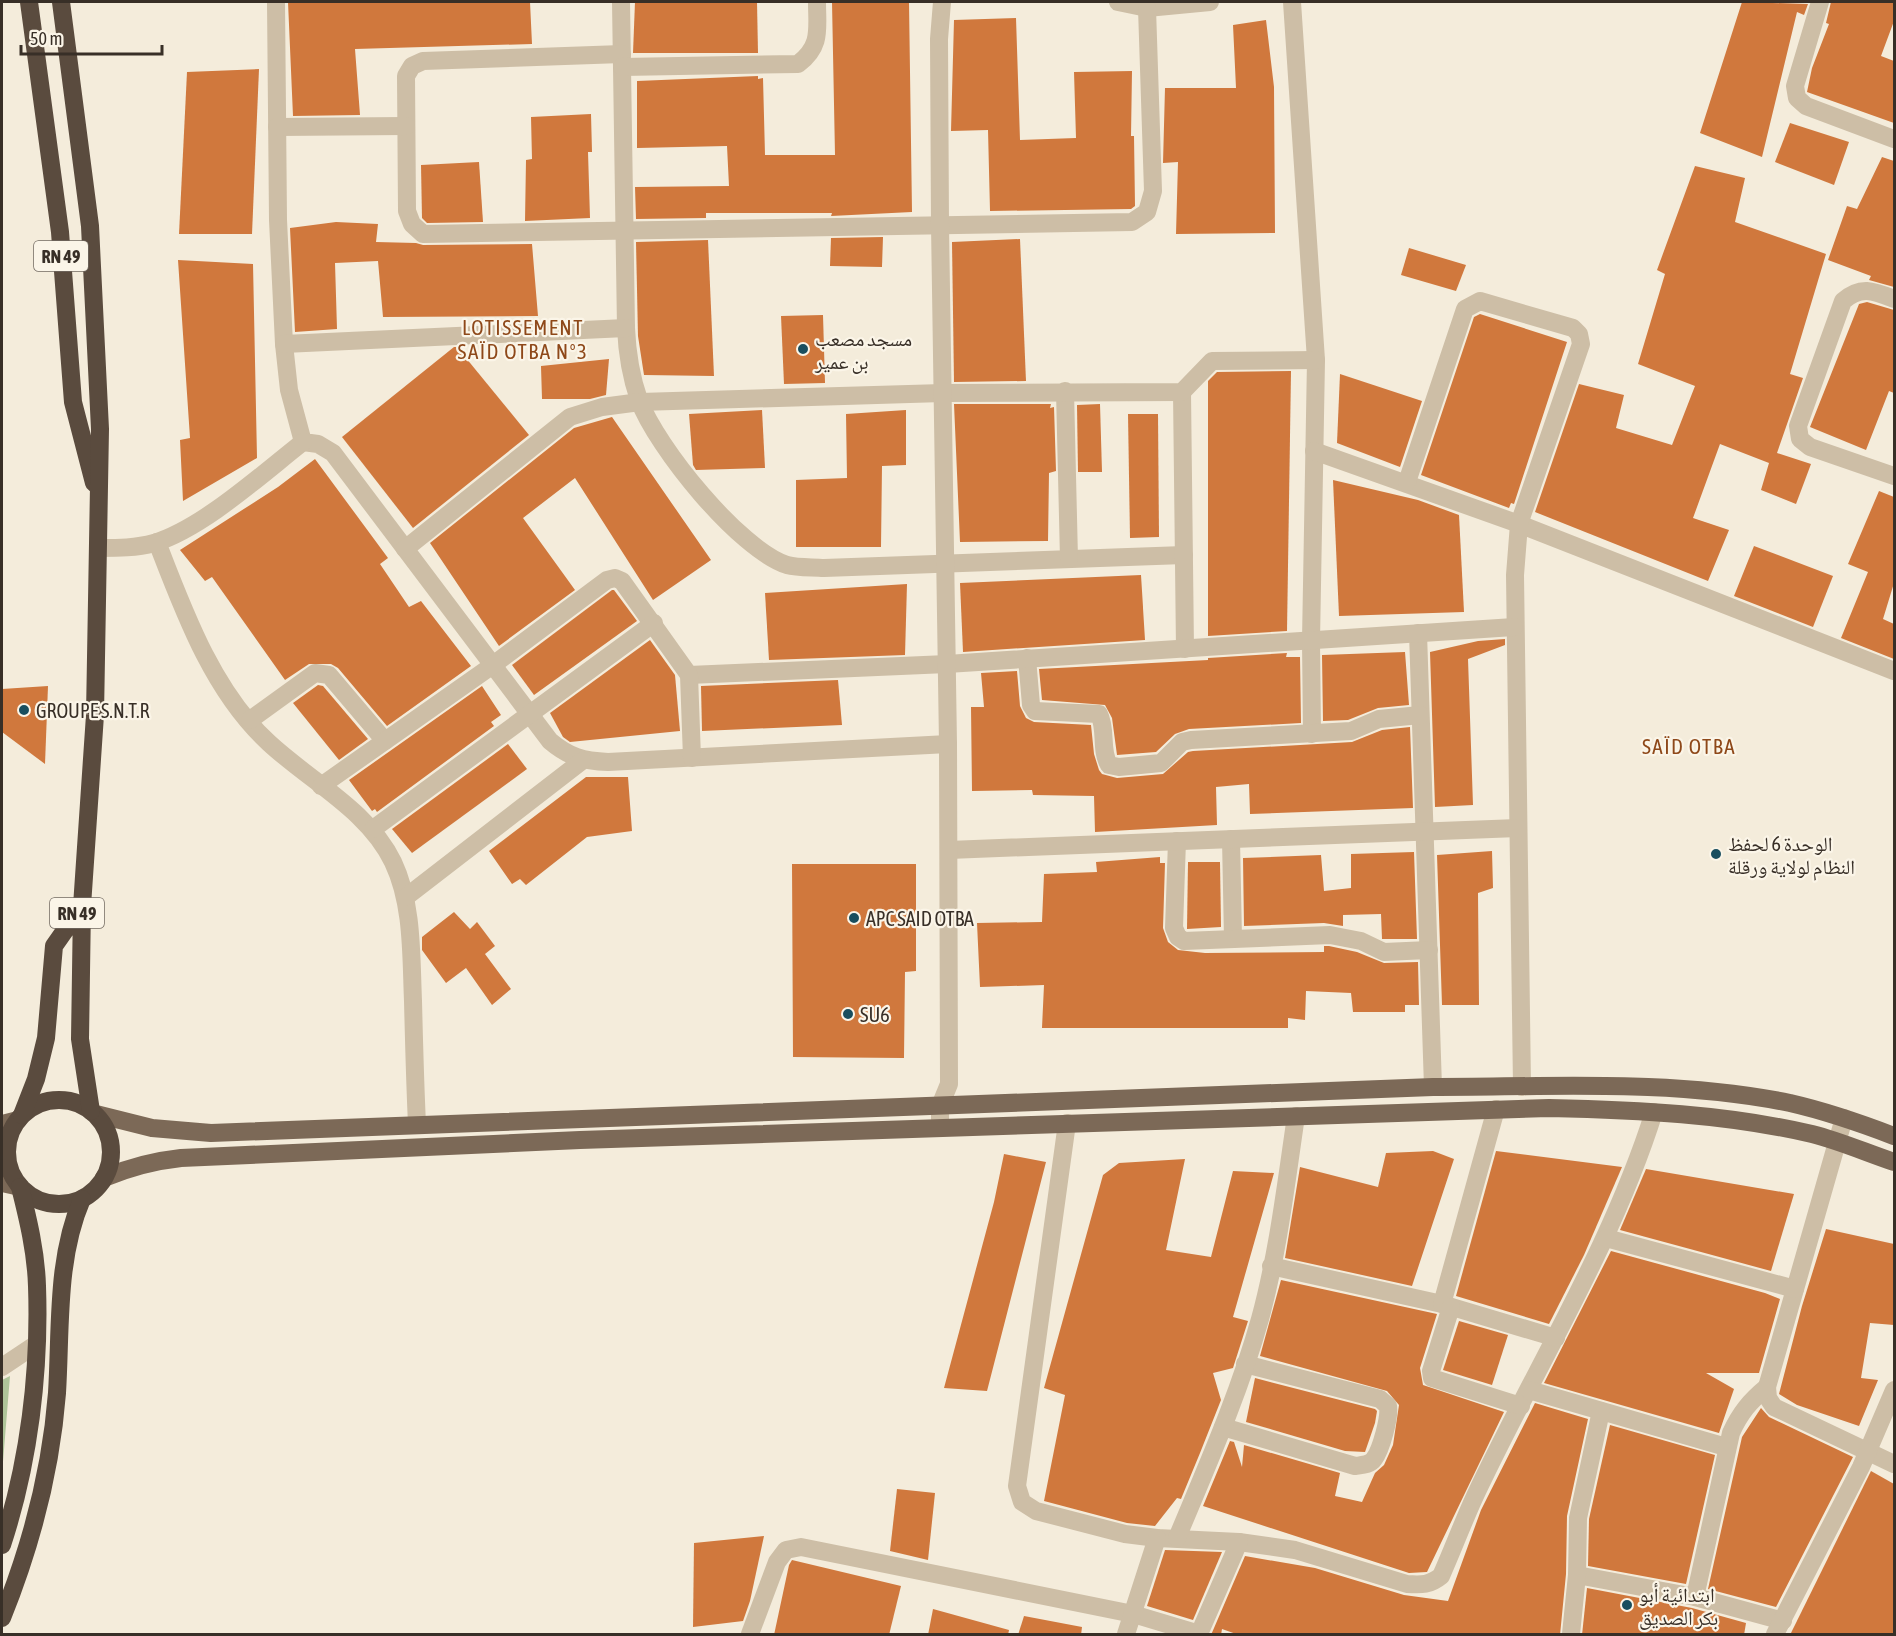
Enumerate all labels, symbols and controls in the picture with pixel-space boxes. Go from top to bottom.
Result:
scale bar [21,18,162,56]
text: 50 m [30,28,62,49]
road number: RN 49 [34,241,88,271]
district label: LOTISSEMENT SAÏD OTBA N°3 [458,315,588,363]
place label: مسجد مصعب بن عمير [814,327,912,374]
marker: مسجد مصعب بن عمير [796,342,810,356]
place label: GROUPE S.N.T.R [36,699,150,722]
marker: GROUPE S.N.T.R [17,703,31,717]
district label: SAÏD OTBA [1642,734,1736,758]
place label: الوحدة 6 لحفظ النظام لولاية ورقلة [1728,832,1855,881]
marker: الوحدة 6 لحفظ النظام لولاية ورقلة [1709,847,1723,861]
road number: RN 49 [50,898,104,928]
place label: APC SAID OTBA [866,907,974,930]
marker: APC SAID OTBA [847,911,861,925]
place label: SU6 [860,1003,890,1026]
marker: SU6 [841,1007,855,1021]
place label: ابتدائية أبو بكر الصديق [1639,1583,1718,1630]
marker: ابتدائية أبو بكر الصديق [1620,1598,1634,1612]

